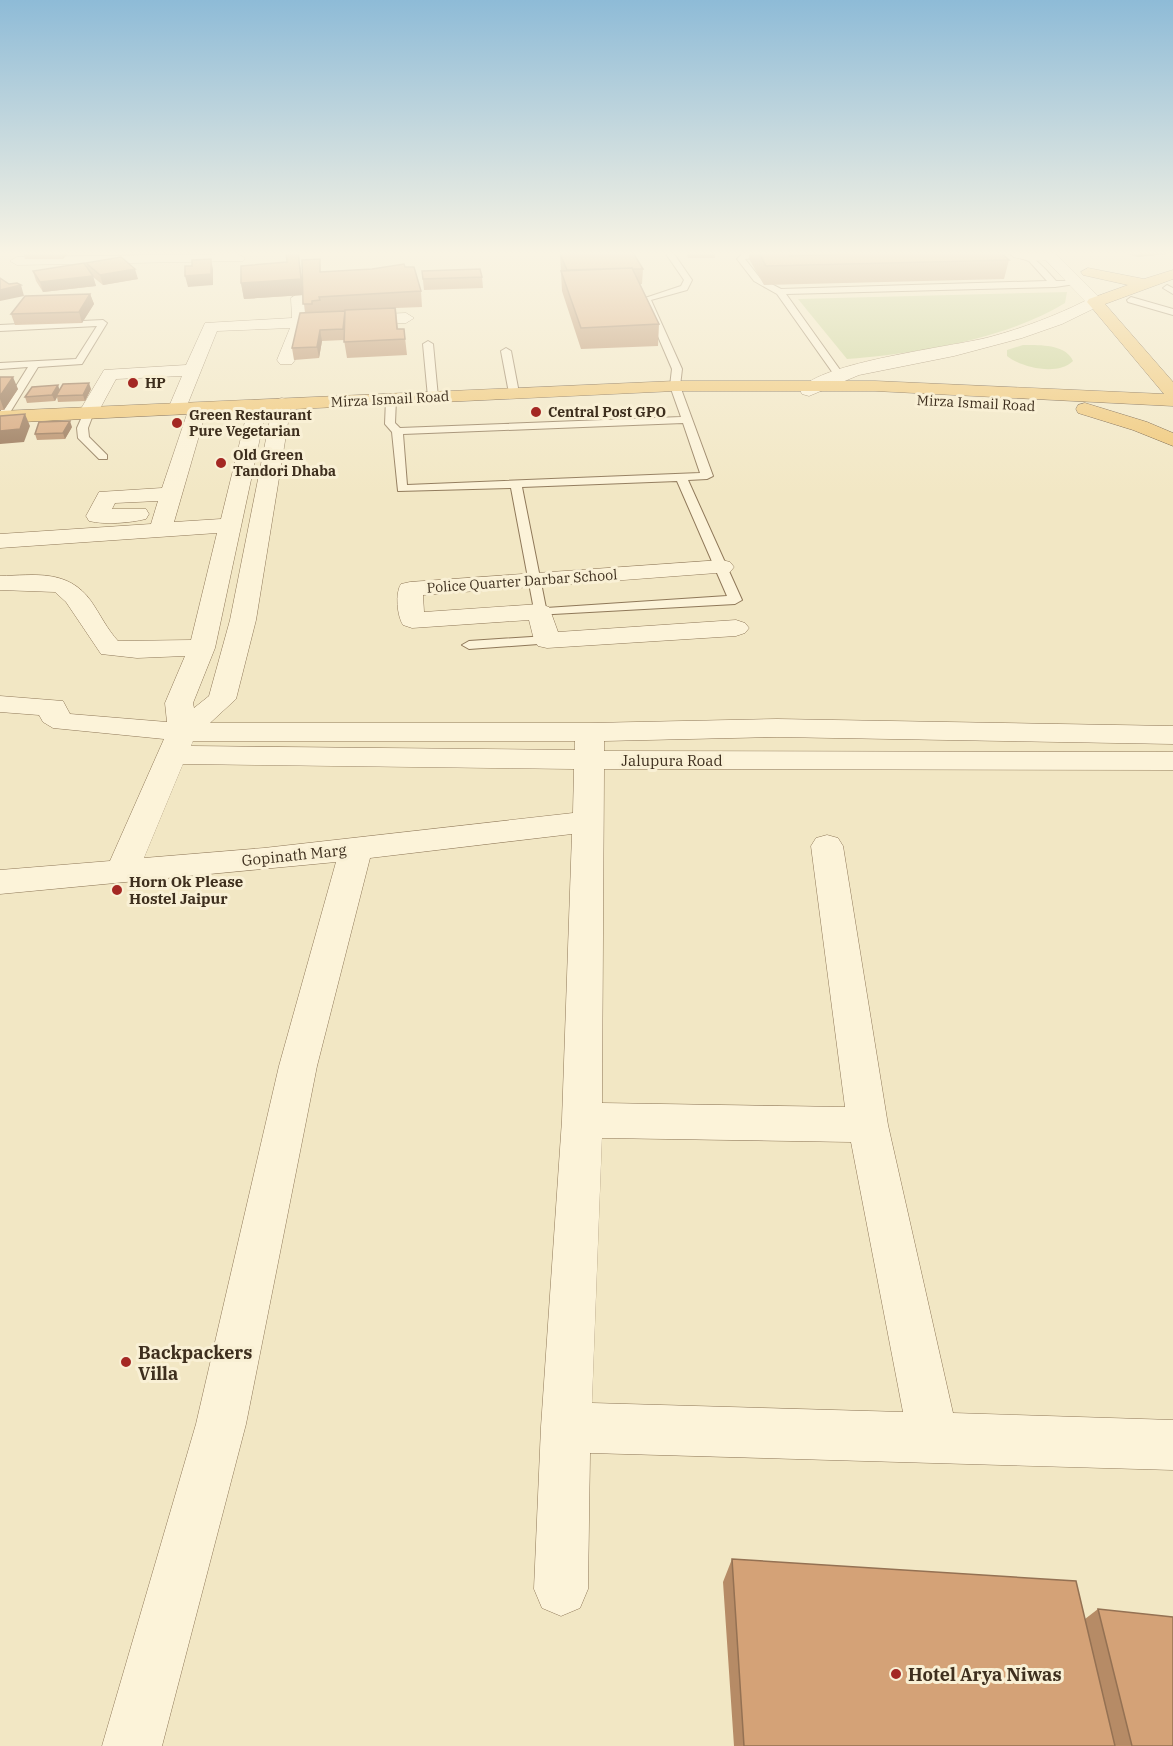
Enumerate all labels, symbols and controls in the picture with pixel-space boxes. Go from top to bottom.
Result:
place label: HP [145,374,166,392]
marker: HP [126,376,140,390]
street label: Mirza Ismail Road [330,387,450,411]
street label: Mirza Ismail Road [916,391,1036,415]
place label: Central Post GPO [548,403,666,421]
marker: Central Post GPO [529,405,543,419]
place label: Green Restaurant Pure Vegetarian [189,406,312,440]
marker: Green Restaurant Pure Vegetarian [170,416,184,430]
place label: Old Green Tandori Dhaba [233,446,336,480]
marker: Old Green Tandori Dhaba [214,456,228,470]
street label: Police Quarter Darbar School [426,565,618,597]
street label: Jalupura Road [621,751,723,770]
street label: Gopinath Marg [241,840,347,870]
place label: Horn Ok Please Hostel Jaipur [129,872,243,908]
marker: Horn Ok Please Hostel Jaipur [110,883,124,897]
place label: Backpackers Villa [138,1341,252,1385]
marker: Backpackers Villa [119,1355,133,1369]
place label: Hotel Arya Niwas [908,1663,1062,1686]
marker: Hotel Arya Niwas [889,1667,903,1681]

